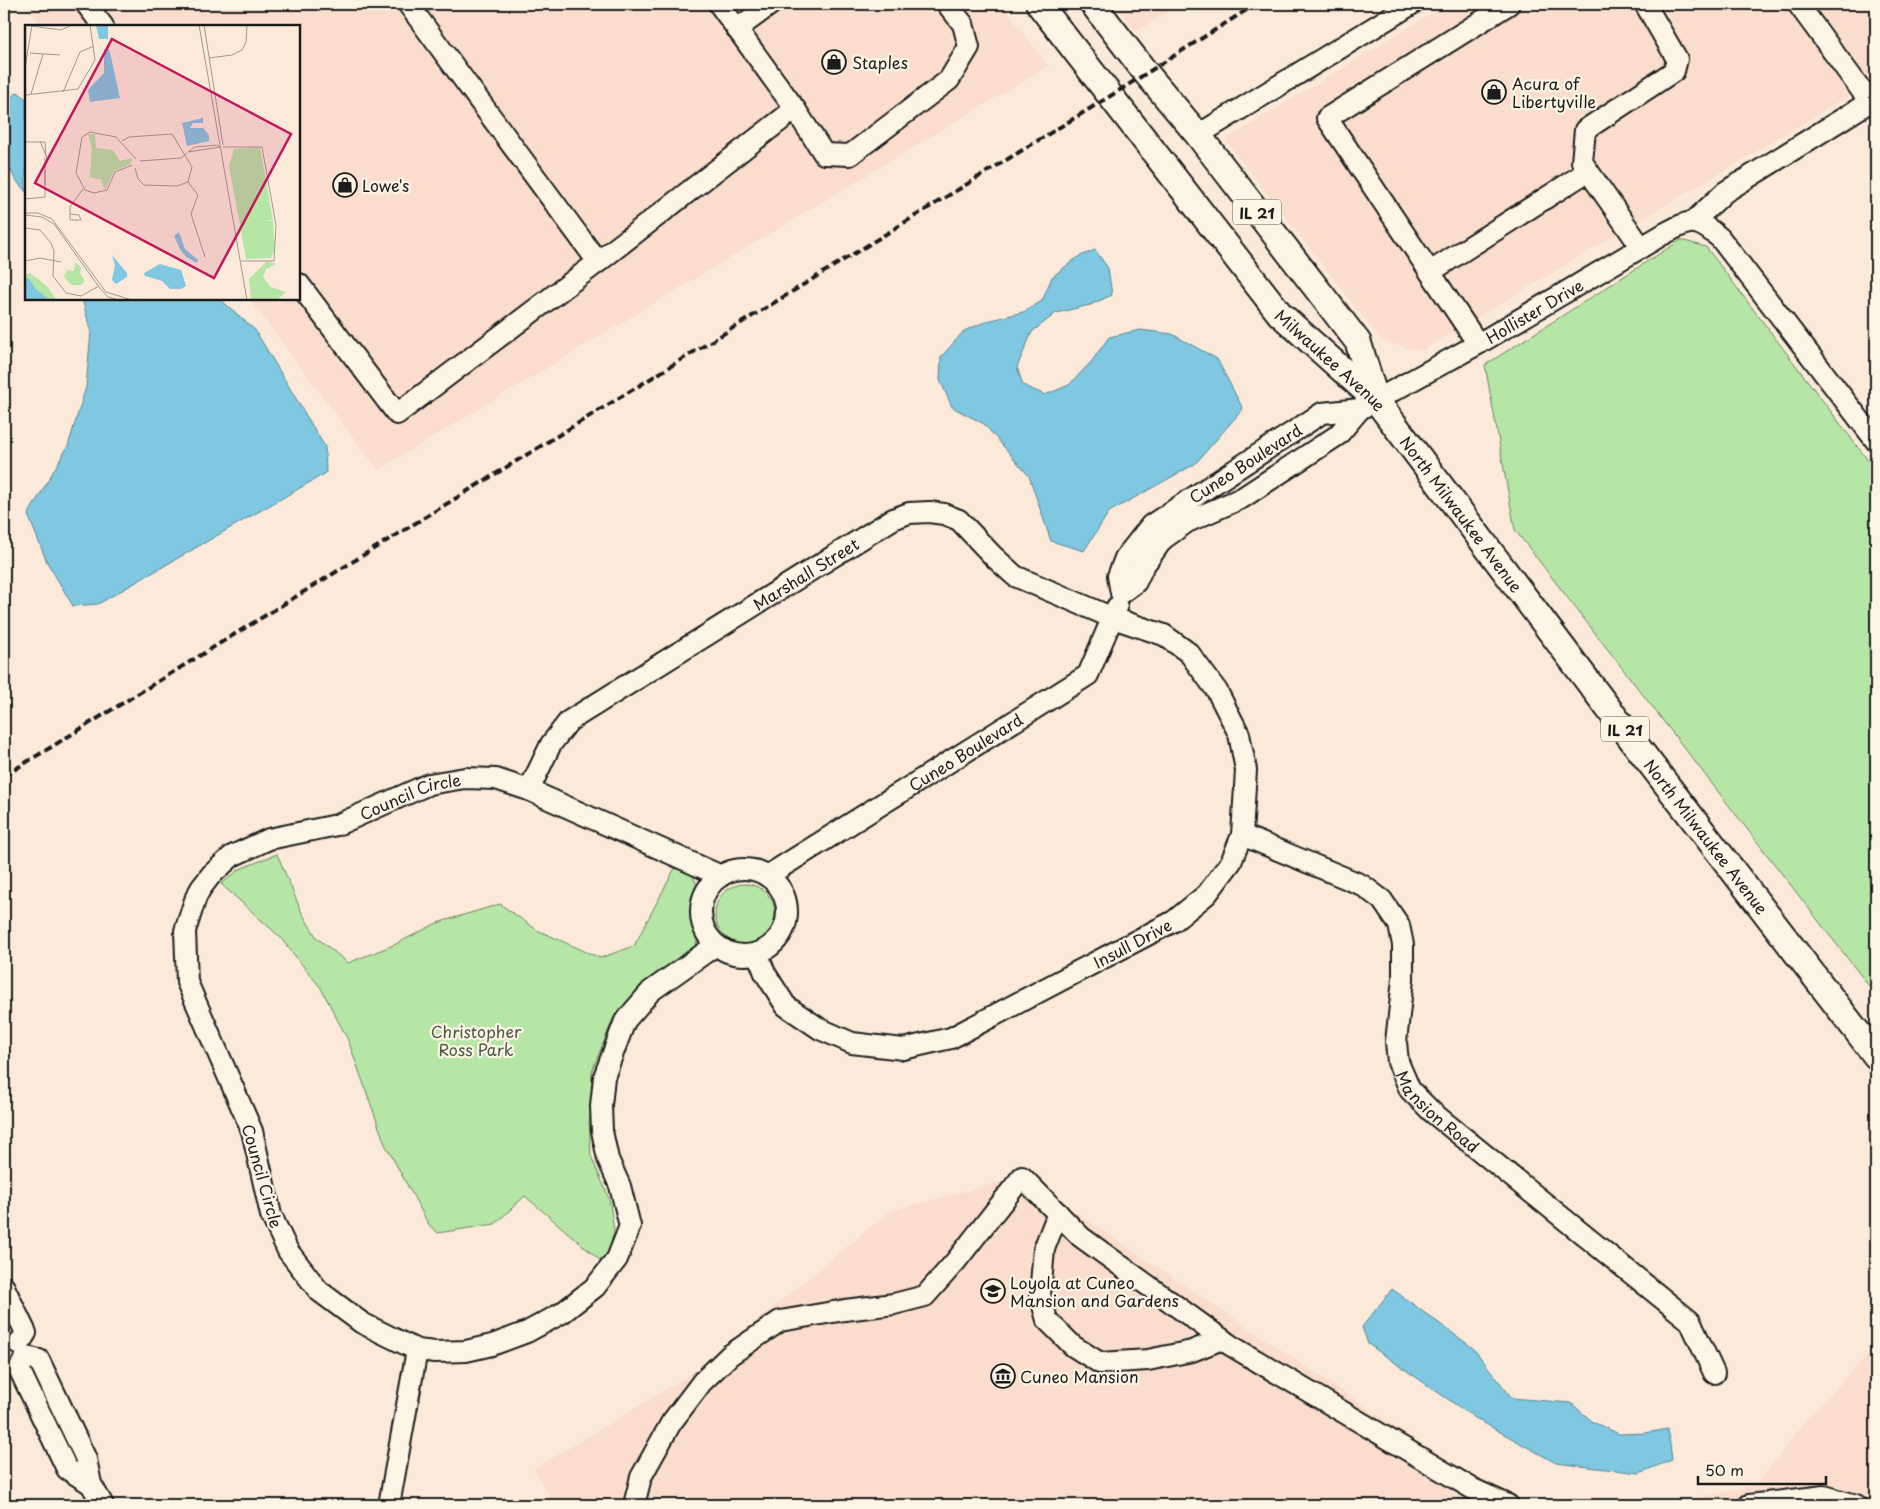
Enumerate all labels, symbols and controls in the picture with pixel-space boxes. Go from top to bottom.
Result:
inset map [25,25,300,300]
shop icon: Staples [821,49,847,75]
place label: Staples [852,50,908,74]
place label: Acura of Libertyville [1512,71,1596,113]
shop icon: Acura of Libertyville [1481,79,1507,105]
shop icon: Lowe's [332,172,358,198]
place label: Lowe's [362,173,409,197]
road number: IL 21 [1233,200,1281,224]
street label: Hollister Drive [1481,272,1588,349]
street label: Milwaukee Avenue [1270,303,1392,416]
street label: Cuneo Boulevard [1184,417,1306,509]
street label: North Milwaukee Avenue [1395,431,1529,597]
street label: Marshall Street [748,531,864,616]
street label: Cuneo Boulevard [904,707,1027,797]
road number: IL 21 [1601,716,1649,742]
street label: North Milwaukee Avenue [1639,754,1774,919]
street label: Council Circle [356,767,463,826]
street label: Insull Drive [1089,912,1175,974]
park label: Christopher Ross Park [431,1019,522,1061]
street label: Mansion Road [1391,1067,1485,1158]
street label: Council Circle [237,1121,289,1231]
place label: Loyola at Cuneo Mansion and Gardens [1010,1270,1179,1312]
school or university icon: Loyola at Cuneo Mansion and Gardens [980,1278,1006,1304]
museum icon: Cuneo Mansion [990,1363,1016,1389]
place label: Cuneo Mansion [1020,1364,1139,1388]
scale bar [1698,1454,1825,1486]
text: 50 m [1705,1458,1744,1481]

